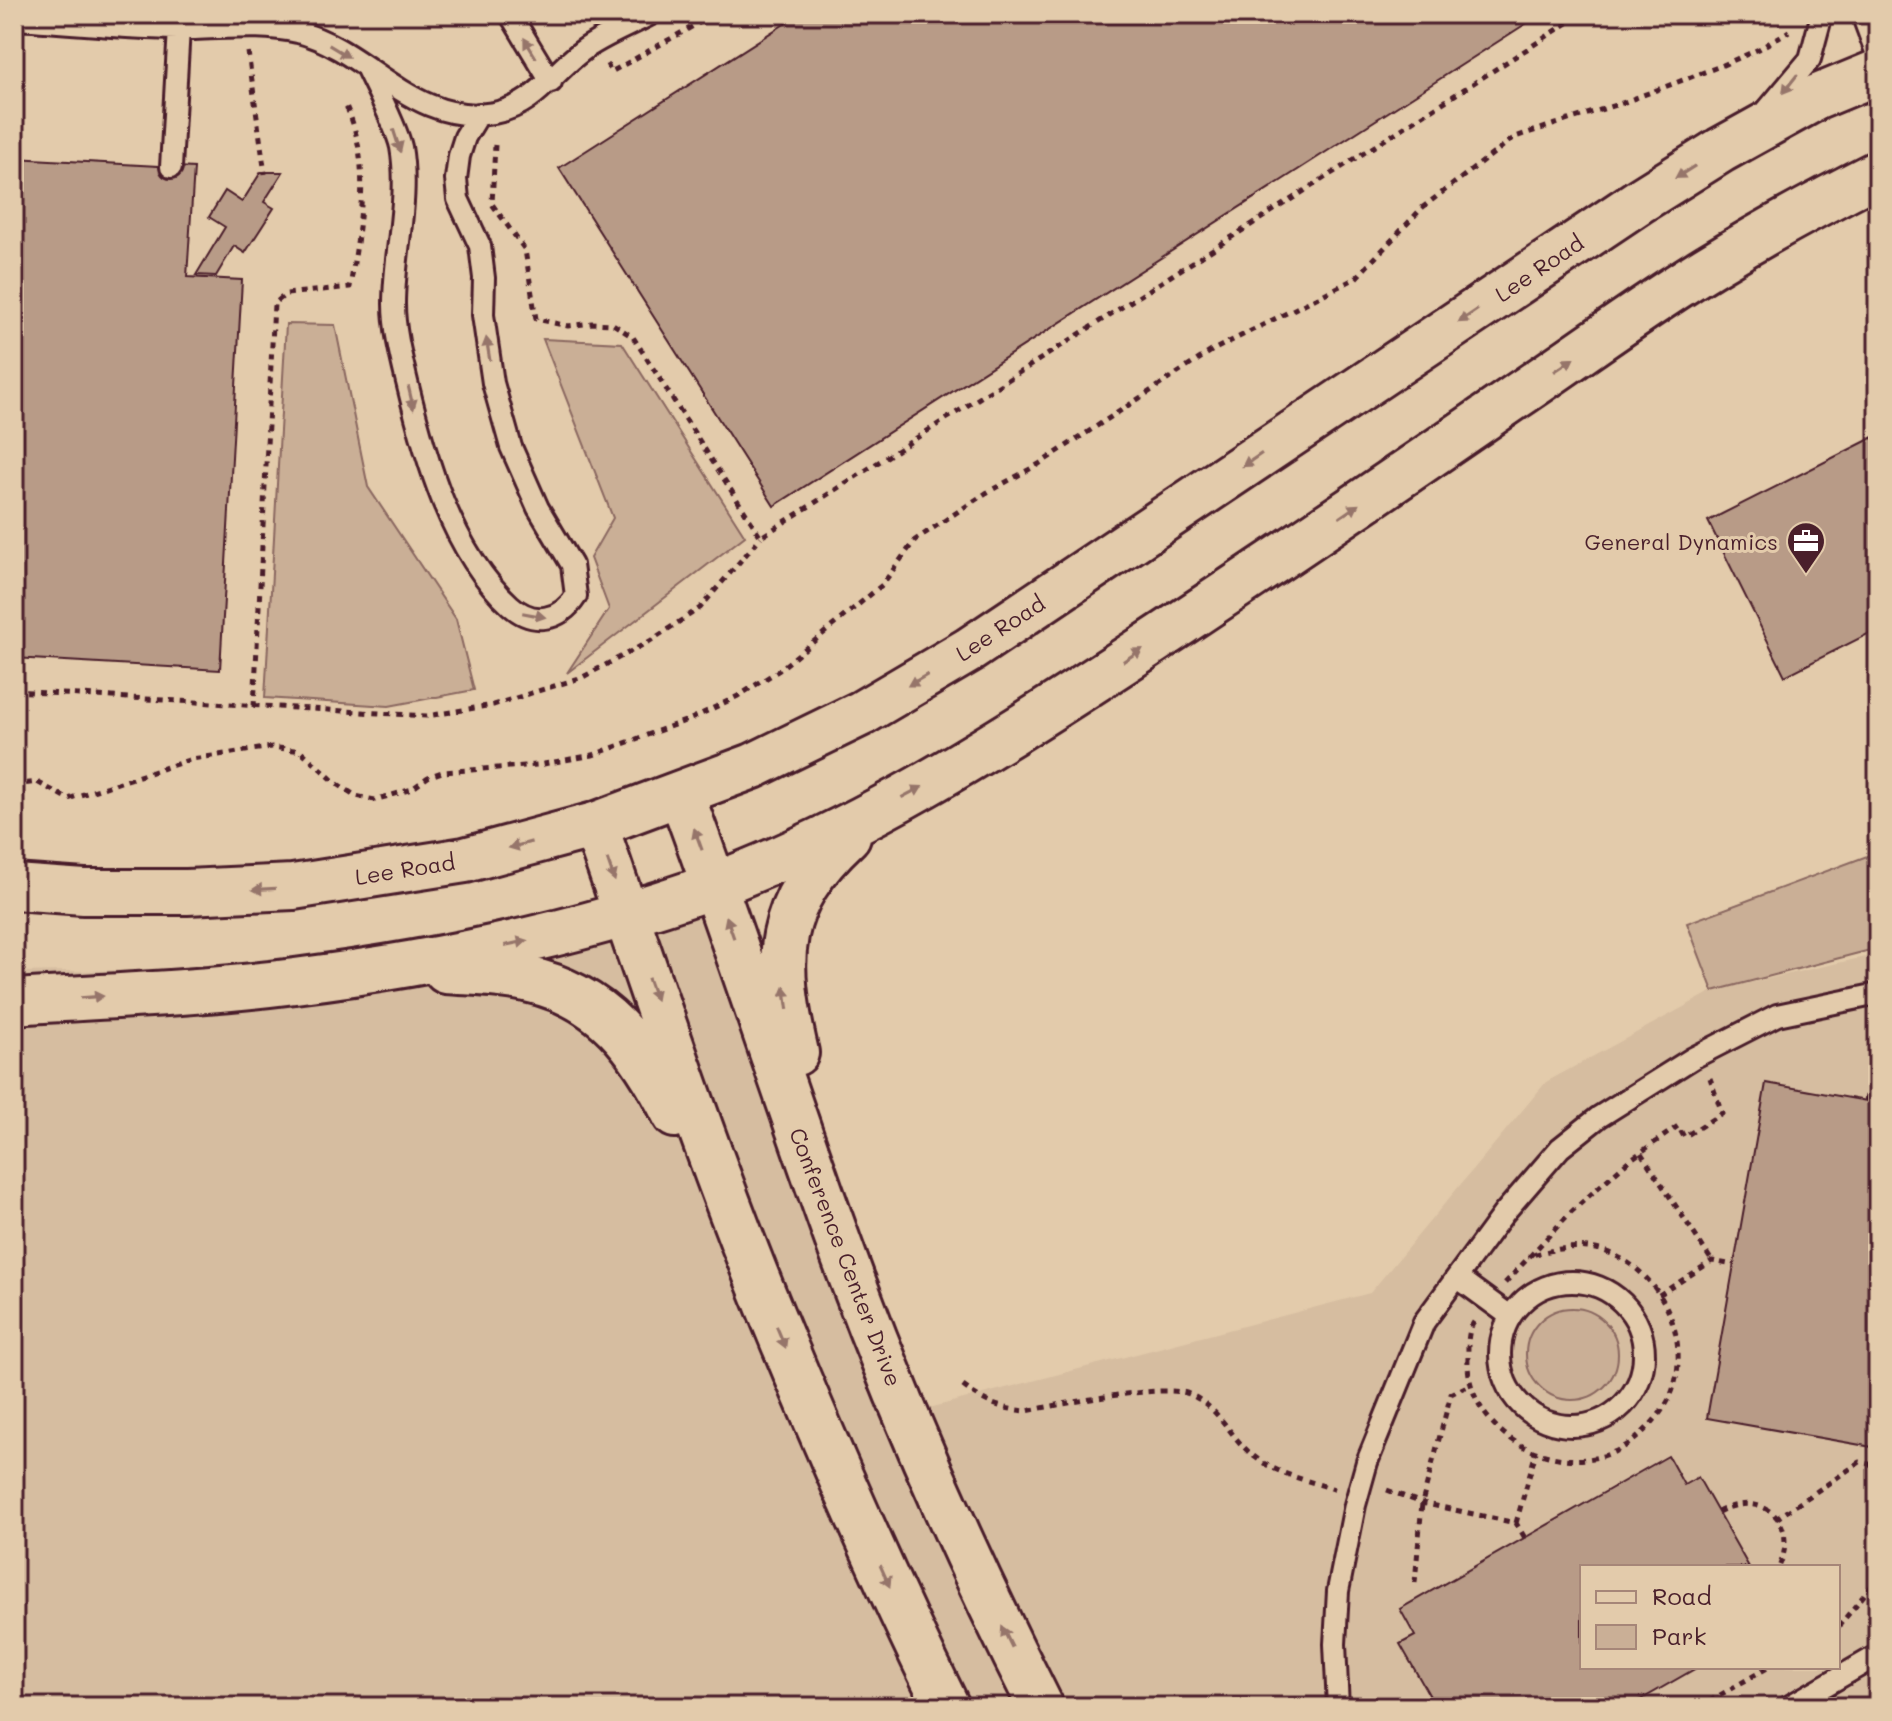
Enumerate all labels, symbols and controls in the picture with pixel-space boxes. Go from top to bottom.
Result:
one-way arrow [524,37,538,59]
one-way arrow [328,44,350,58]
one-way arrow [1783,73,1799,94]
one-way arrow [391,129,404,153]
one-way arrow [1674,165,1696,179]
street label: Lee Road [1489,228,1589,308]
one-way arrow [1457,308,1479,323]
one-way arrow [481,336,494,361]
one-way arrow [1554,358,1575,373]
one-way arrow [405,385,418,410]
one-way arrow [1241,453,1263,467]
one-way arrow [1338,504,1360,519]
office icon: General Dynamics [1785,520,1827,575]
place label: General Dynamics [1585,527,1778,556]
street label: Lee Road [950,588,1050,668]
one-way arrow [522,609,547,621]
one-way arrow [1122,648,1143,663]
one-way arrow [907,673,929,687]
one-way arrow [900,785,923,798]
one-way arrow [691,827,704,851]
one-way arrow [507,840,532,852]
street label: Lee Road [353,847,457,891]
one-way arrow [605,858,617,882]
one-way arrow [251,882,276,895]
one-way arrow [723,915,735,939]
one-way arrow [504,937,529,949]
one-way arrow [647,977,659,1001]
one-way arrow [779,985,792,1010]
one-way arrow [80,990,105,1003]
street label: Conference Center Drive [783,1124,909,1390]
one-way arrow [775,1326,788,1349]
one-way arrow [878,1564,892,1588]
legend [1580,1565,1840,1669]
text: Road [1652,1580,1712,1611]
text: Park [1652,1620,1706,1651]
one-way arrow [1000,1625,1014,1649]

